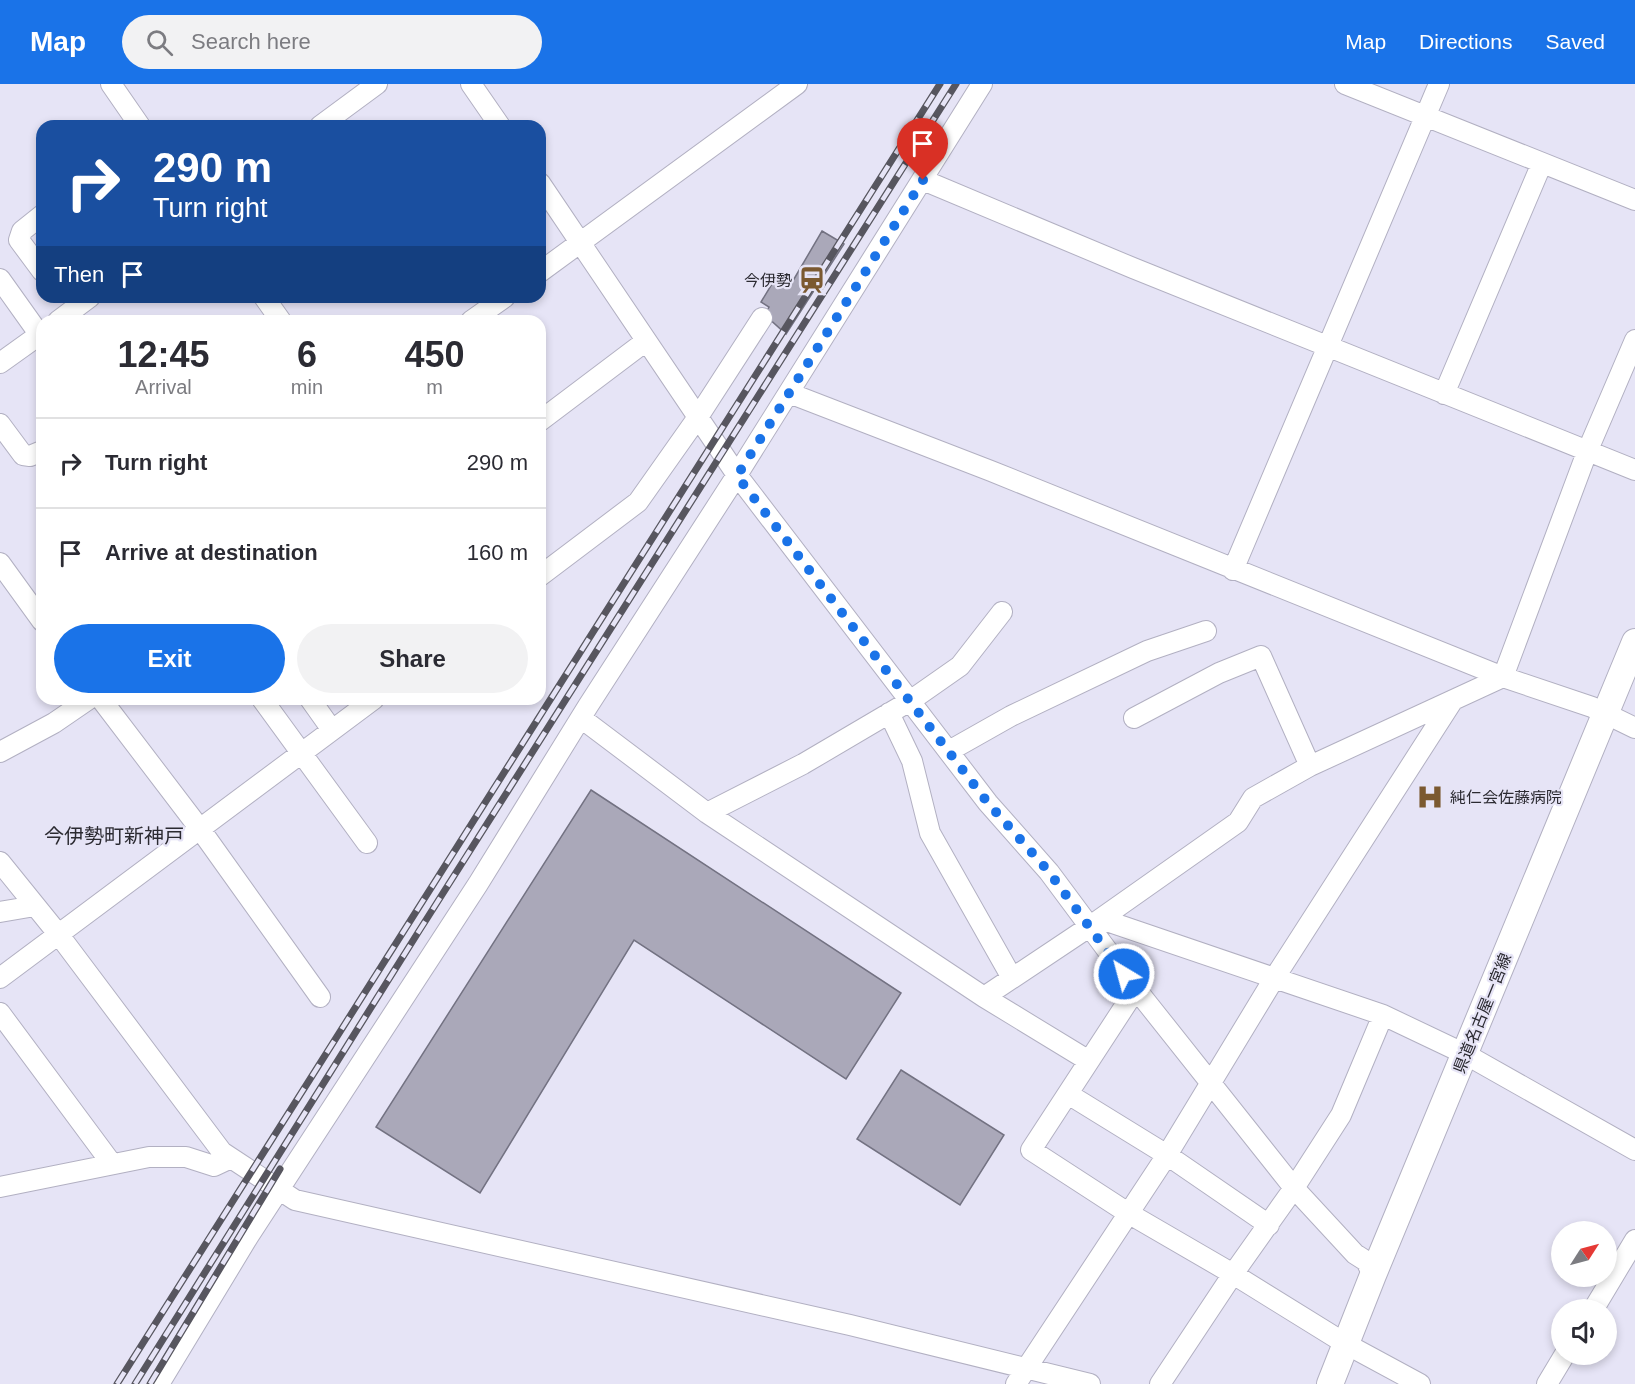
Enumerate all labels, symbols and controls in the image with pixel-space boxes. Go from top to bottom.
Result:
search box [122,15,542,69]
text: Map [30,26,86,57]
icon: search [143,26,176,59]
text: Search here [191,29,311,54]
text: Map [1345,30,1386,53]
text: Directions [1419,30,1512,53]
text: Saved [1545,30,1605,53]
pin [897,118,948,180]
icon: arrive [906,127,939,160]
icon: right [54,144,132,222]
text: 290 m [153,144,272,191]
text: Turn right [153,193,268,223]
icon: arrive [116,258,149,291]
text: Then [54,262,104,287]
station icon: 今伊勢 [797,265,827,295]
place label: 今伊勢 [744,272,792,289]
text: 12:45 [117,334,209,375]
text: 6 [297,334,317,375]
text: 450 [404,334,465,375]
text: Arrival [135,376,192,398]
text: min [291,376,323,398]
text: m [426,376,443,398]
icon: right [54,447,87,480]
text: Turn right [105,450,207,475]
text: 290 m [467,450,528,475]
icon: arrive [54,537,87,570]
text: Arrive at destination [105,540,318,565]
text: 160 m [467,540,528,565]
button: Exit [54,624,285,693]
button: Share [297,624,528,693]
hospital icon: 純仁会佐藤病院 [1415,782,1445,812]
place label: 純仁会佐藤病院 [1450,789,1562,806]
district label: 今伊勢町新神戸 [44,825,184,847]
position arrow [1092,942,1156,1006]
street label: 県道名古屋一宮線 [1451,951,1514,1076]
north arrow [1551,1221,1617,1287]
map controls [1551,1221,1617,1365]
button: sound [1551,1299,1617,1365]

